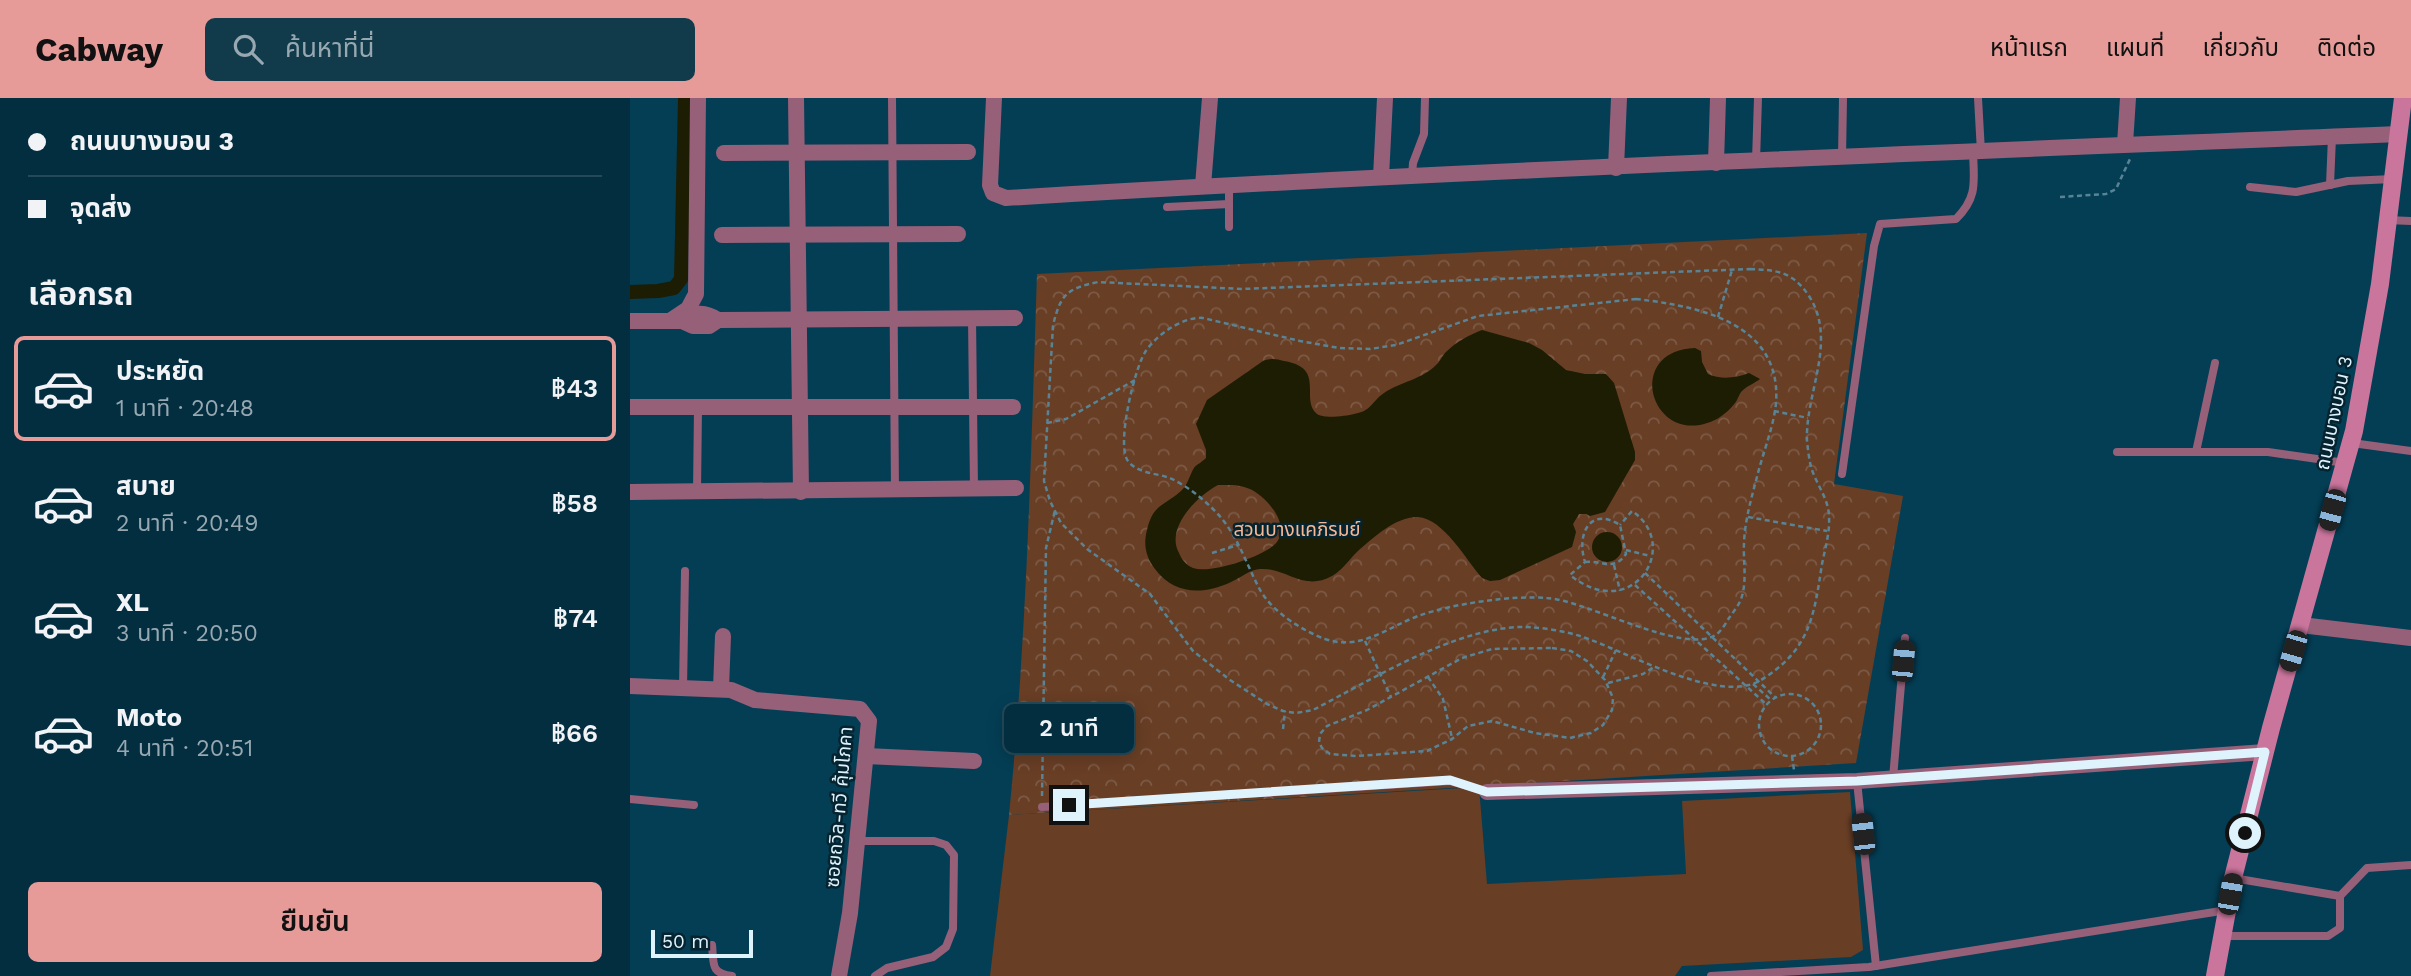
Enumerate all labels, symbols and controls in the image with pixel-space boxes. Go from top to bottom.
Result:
search box [205,18,695,81]
text: Cabway [35,30,163,69]
icon: search [229,30,267,68]
text: ค้นหาที่นี่ [285,33,374,63]
text: หน้าแรก [1990,34,2068,62]
text: แผนที่ [2106,34,2164,62]
text: เกี่ยวกับ [2202,34,2279,62]
text: ติดต่อ [2317,34,2376,62]
text: ถนนบางบอน 3 [70,126,234,156]
text: จุดส่ง [70,193,132,223]
text: เลือกรถ [28,275,133,313]
street label: ถนนบางบอน 3 [2311,354,2357,472]
text: ประหยัด [116,356,204,386]
icon: car [32,357,95,420]
text: ฿43 [551,373,598,403]
text: 1 นาที · 20:48 [116,395,254,422]
text: สบาย [116,471,176,501]
icon: car [32,472,95,535]
car [2317,487,2348,533]
text: ฿58 [552,488,598,518]
text: 2 นาที · 20:49 [116,510,258,537]
park label: สวนบางแคภิรมย์ [1233,518,1361,541]
icon: car [32,587,95,650]
text: XL [116,587,149,617]
text: ฿74 [553,603,598,633]
text: 3 นาที · 20:50 [116,620,258,647]
car [2278,628,2309,674]
car [1891,639,1916,683]
icon: car [32,702,95,765]
text: Moto [116,702,182,732]
callout: 2 นาที [1004,704,1134,752]
text: 2 นาที [1039,715,1099,742]
text: ฿66 [551,718,598,748]
street label: ซอยถวิล-ทวี คุ้มโภคา [821,726,857,888]
text: 4 นาที · 20:51 [116,735,253,762]
route end [1053,789,1085,821]
car [1851,812,1876,856]
route start [2229,817,2261,849]
car [2217,871,2244,917]
button: ยืนยัน [28,882,602,962]
scale bar [651,927,752,959]
text: 50 m [662,930,709,953]

